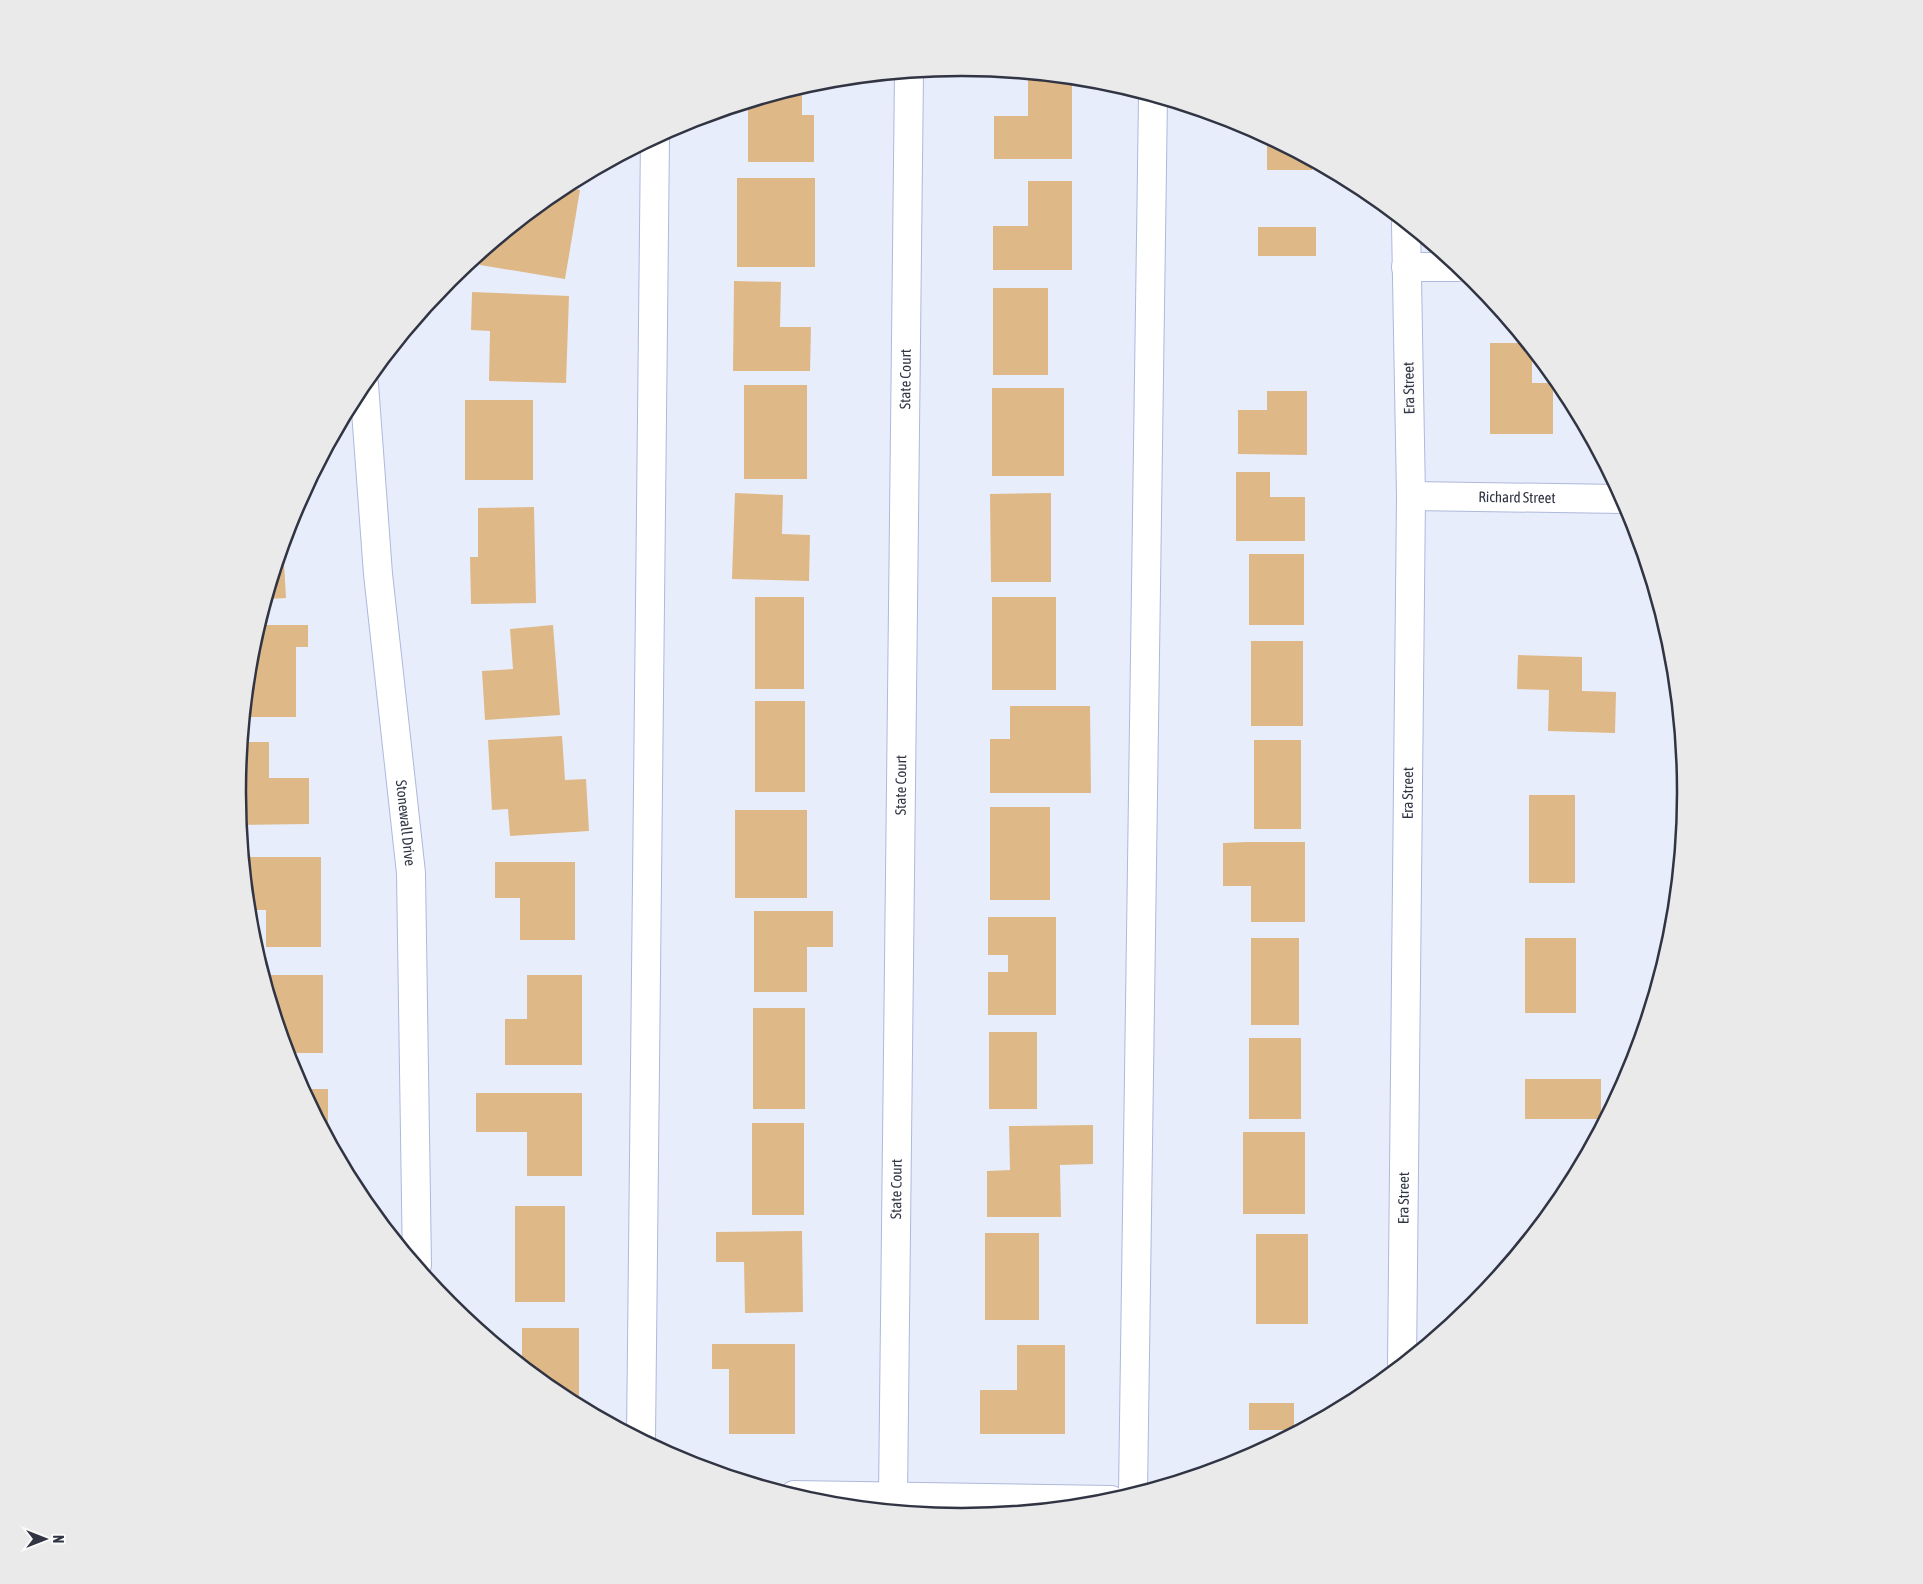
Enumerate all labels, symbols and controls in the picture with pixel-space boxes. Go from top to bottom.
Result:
street label: State Court [896,349,914,409]
street label: Era Street [1400,362,1417,414]
street label: Richard Street [1478,488,1556,506]
street label: State Court [892,755,909,815]
street label: Era Street [1399,767,1416,819]
street label: Stonewall Drive [393,779,419,867]
street label: State Court [887,1159,905,1219]
street label: Era Street [1394,1172,1412,1224]
north arrow [20,1514,70,1564]
text: N [50,1535,66,1543]

